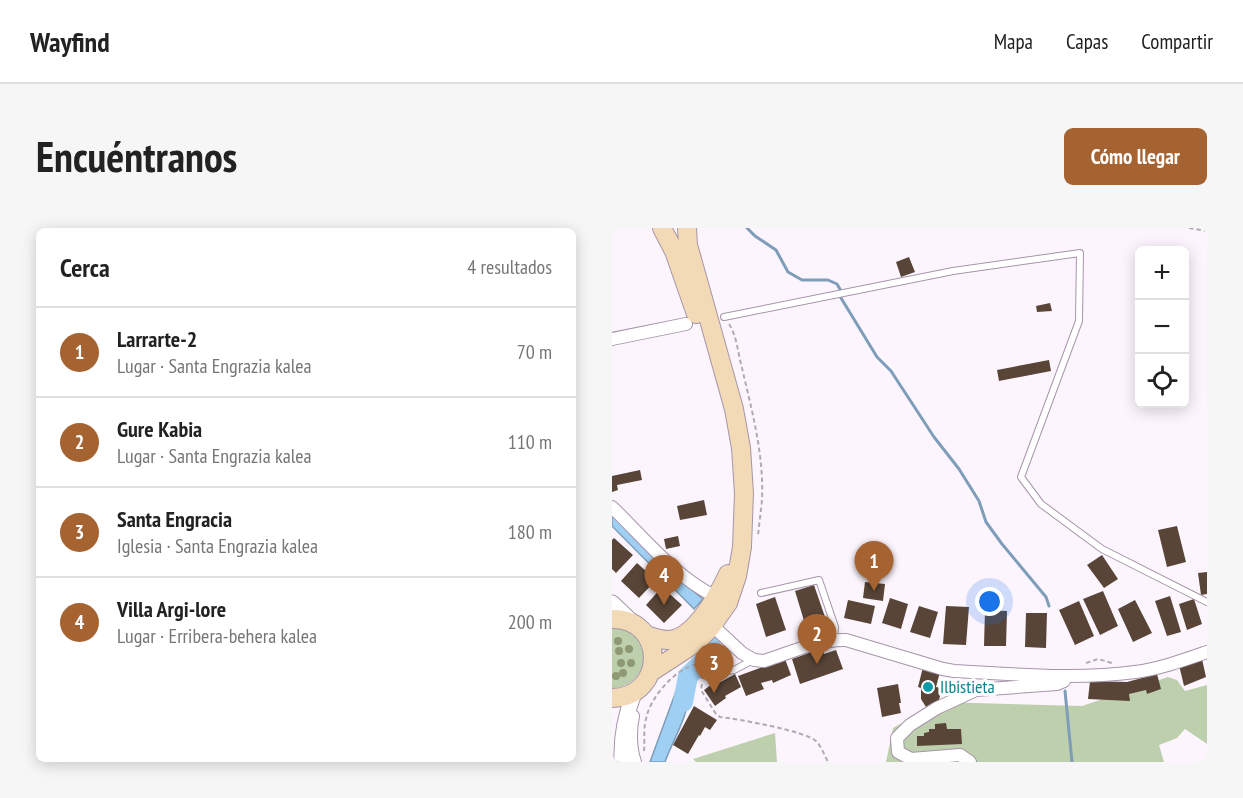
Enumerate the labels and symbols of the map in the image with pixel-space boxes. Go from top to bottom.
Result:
pin: 1 [854,542,894,591]
pin: 4 [644,556,684,605]
your location [975,587,1004,616]
pin: 2 [798,614,836,664]
pin: 3 [694,644,734,693]
place label: Ilbistieta [940,675,995,698]
marker: Ilbistieta [921,680,935,694]

